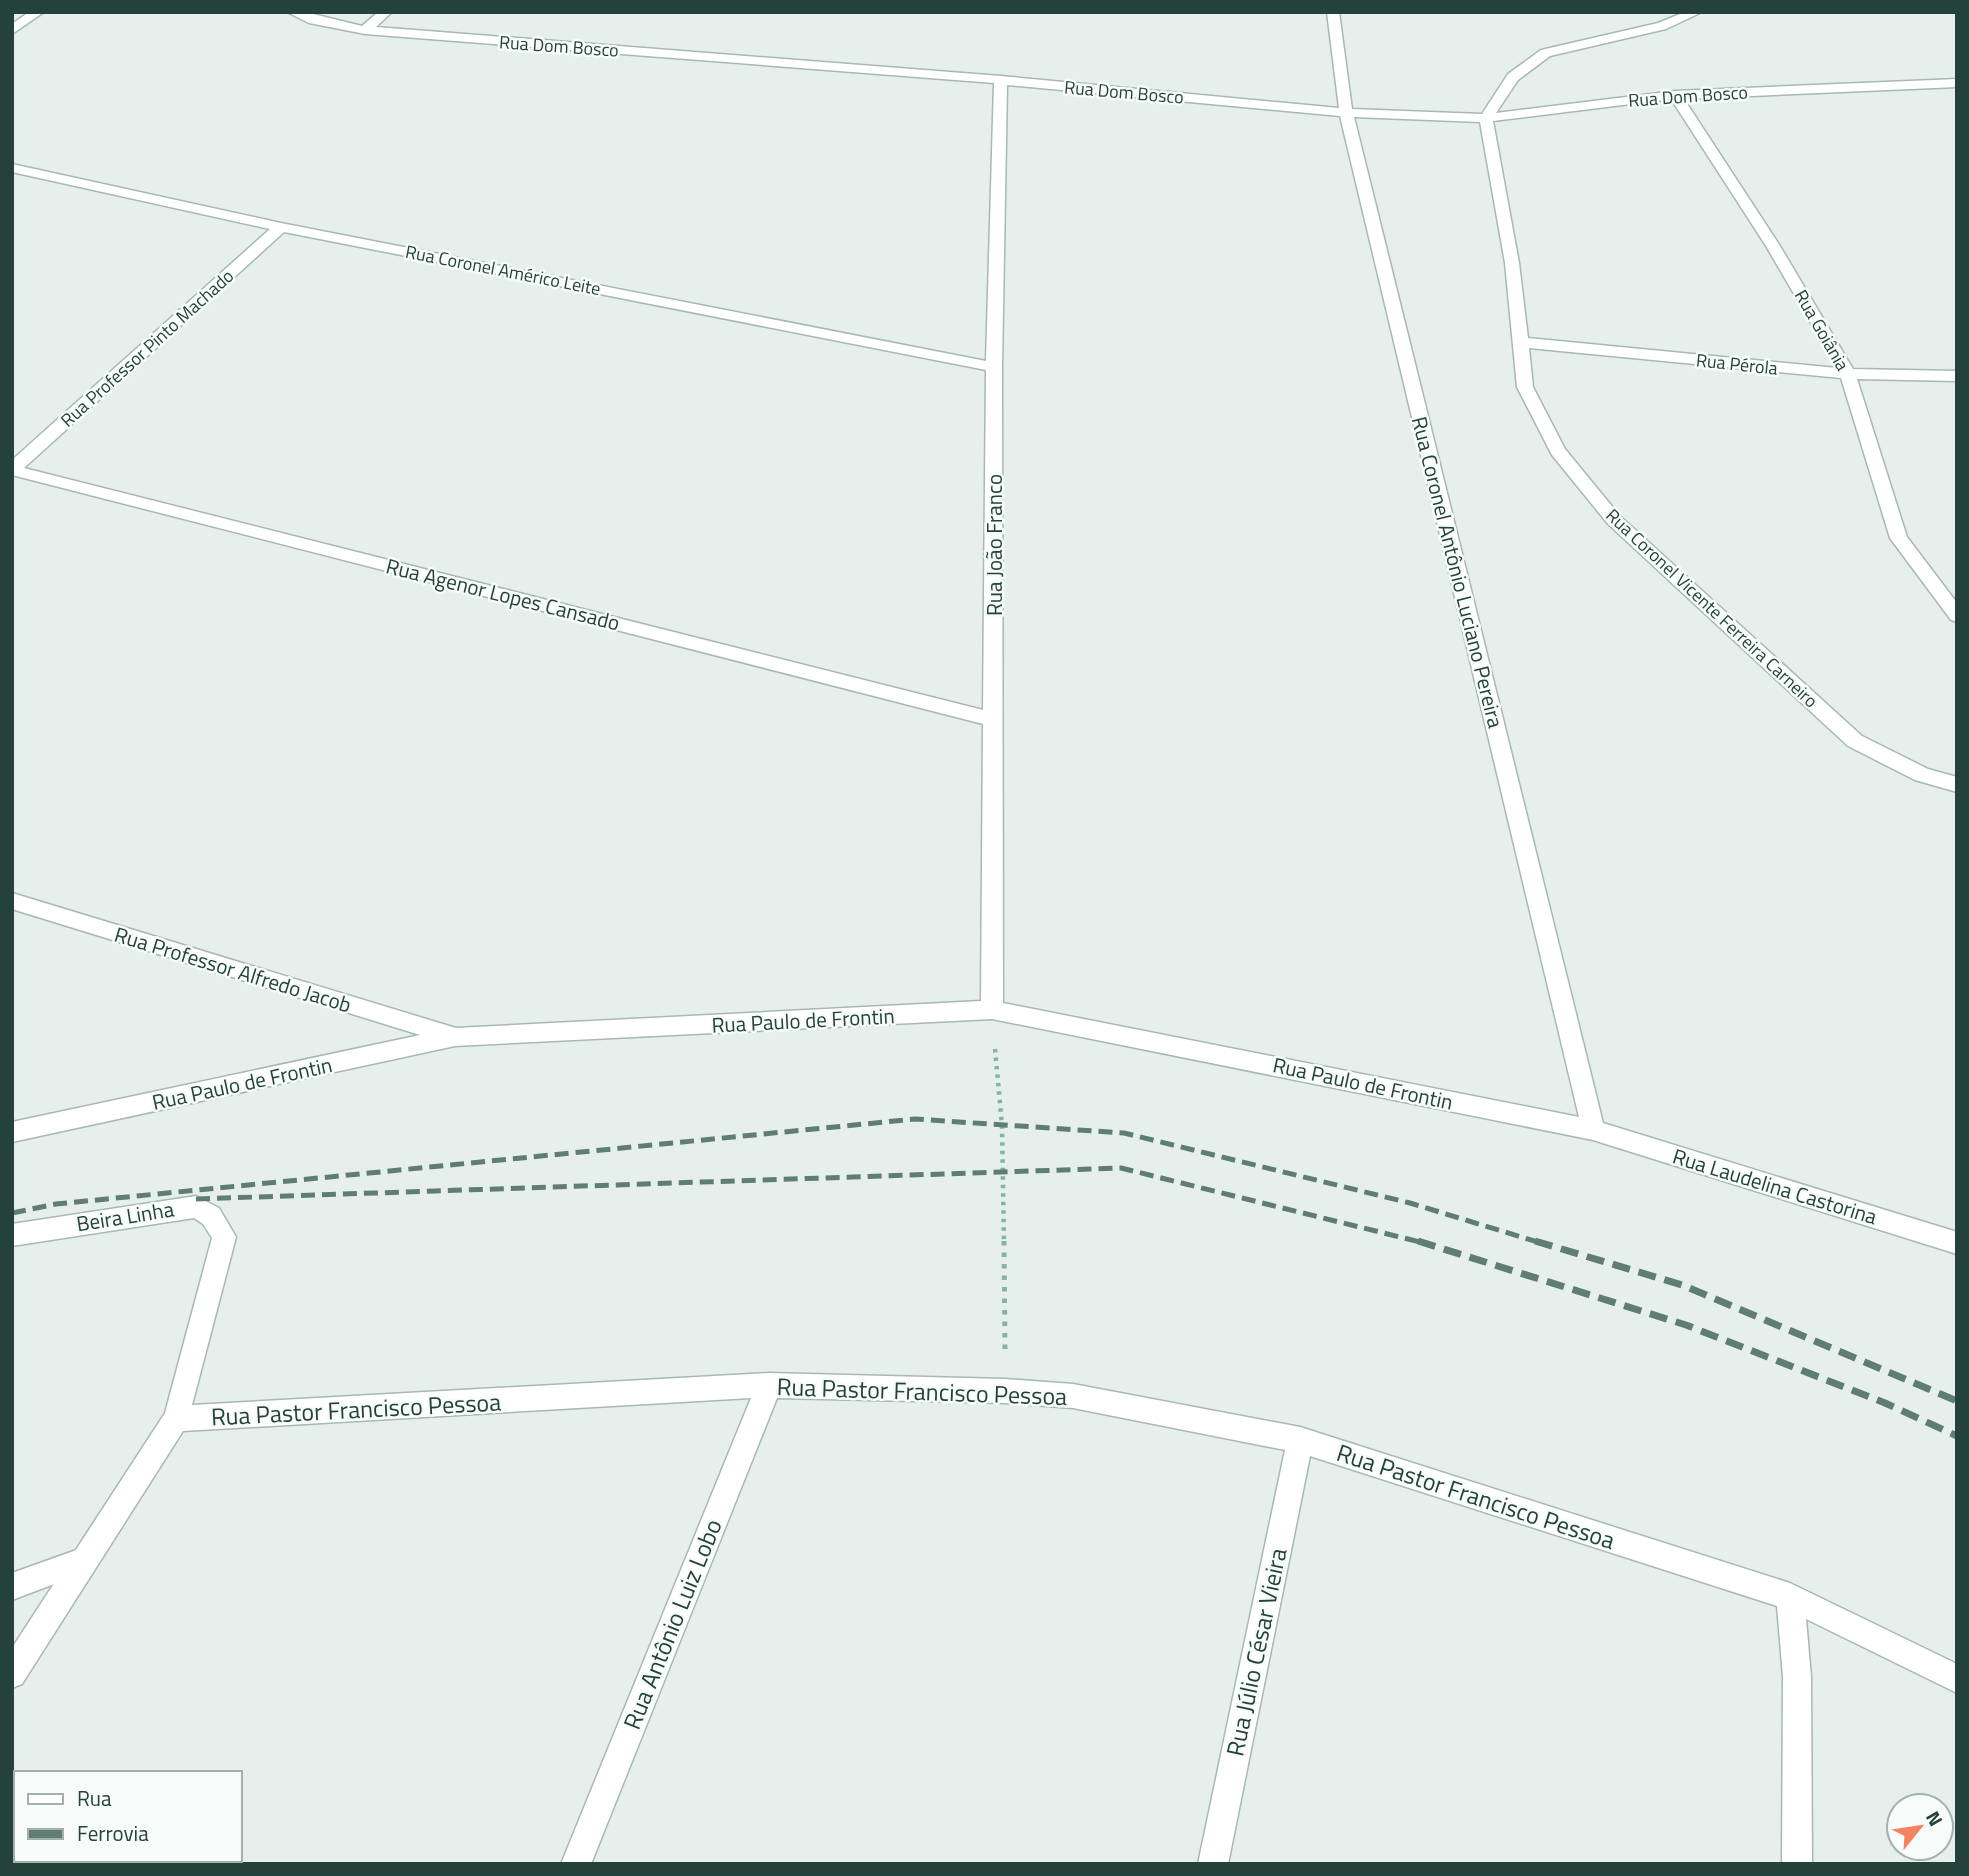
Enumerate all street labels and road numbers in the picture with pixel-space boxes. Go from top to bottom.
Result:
street label: Rua Dom Bosco [498,28,620,64]
street label: Rua Dom Bosco [1063,73,1185,111]
street label: Rua Dom Bosco [1627,78,1749,114]
street label: Rua Coronel Américo Leite [403,238,603,302]
street label: Rua Professor Pinto Machado [54,263,240,433]
street label: Rua Goiânia [1788,284,1856,376]
street label: Rua Pérola [1695,346,1779,382]
street label: Rua Coronel Antônio Luciano Pereira [1404,413,1512,732]
street label: Rua João Franco [978,474,1010,616]
street label: Rua Coronel Vicente Ferreira Carneiro [1600,502,1824,714]
street label: Rua Agenor Lopes Cansado [383,549,623,639]
street label: Rua Professor Alfredo Jacob [111,918,355,1020]
street label: Rua Paulo de Frontin [711,999,895,1041]
street label: Rua Paulo de Frontin [149,1048,335,1118]
street label: Rua Paulo de Frontin [1270,1048,1456,1118]
street label: Rua Laudelina Castorina [1669,1140,1882,1232]
street label: Beira Linha [74,1192,177,1239]
street label: Rua Pastor Francisco Pessoa [776,1368,1068,1414]
street label: Rua Pastor Francisco Pessoa [210,1383,502,1435]
street label: Rua Pastor Francisco Pessoa [1332,1434,1620,1558]
street label: Rua Antônio Luiz Lobo [613,1513,731,1735]
street label: Rua Júlio César Vieira [1216,1545,1296,1759]

